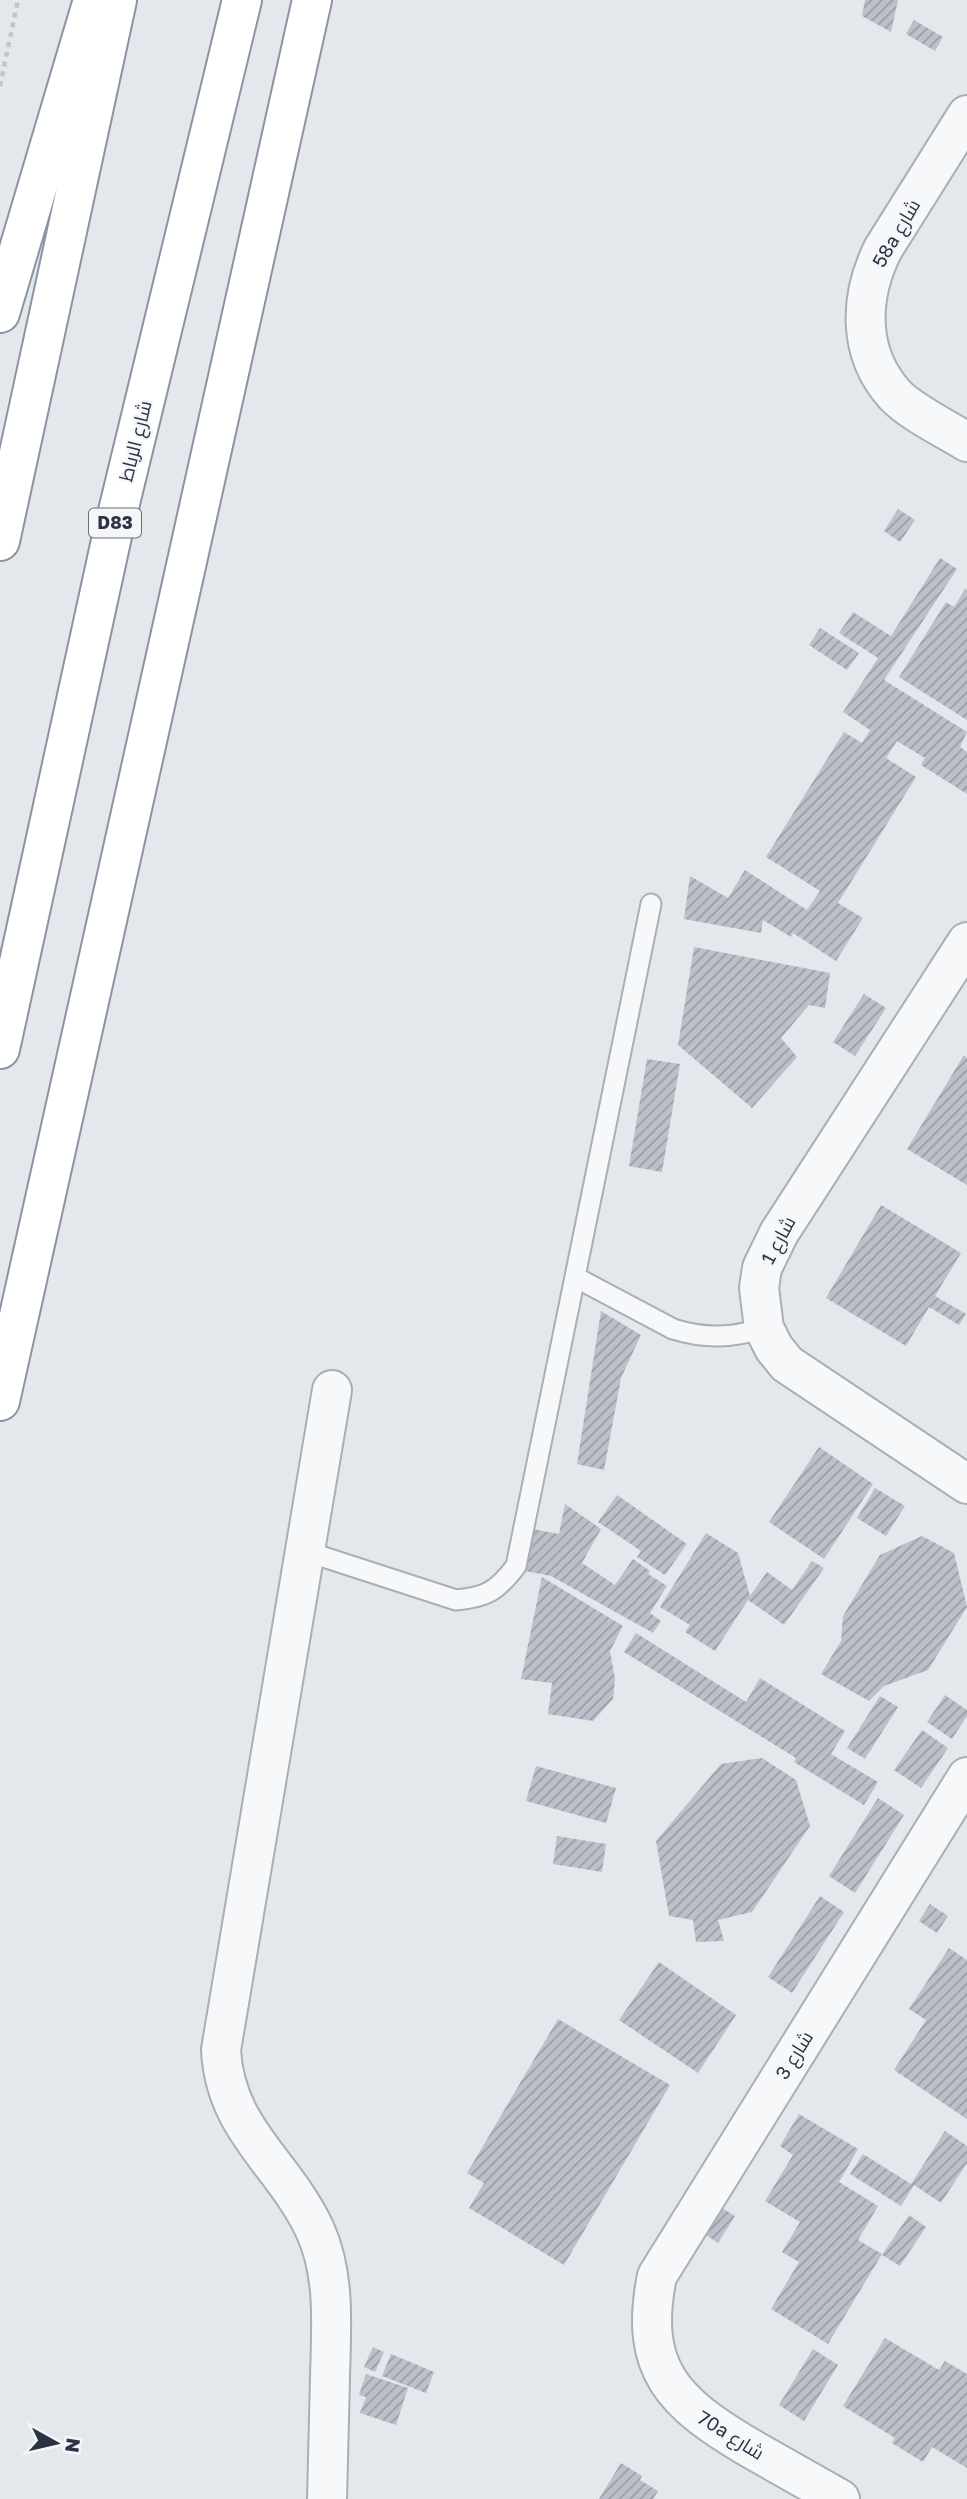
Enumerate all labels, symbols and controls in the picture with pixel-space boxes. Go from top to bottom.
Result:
street label: 58a شارع [867,195,927,272]
street label: شارع الرباط [113,398,159,485]
road number: D83 [89,508,141,538]
street label: شارع 1 [755,1212,802,1269]
street label: شارع 3 [770,2026,820,2085]
street label: 70a شارع [692,2405,769,2467]
north arrow [21,2408,91,2478]
text: N [61,2437,86,2454]

